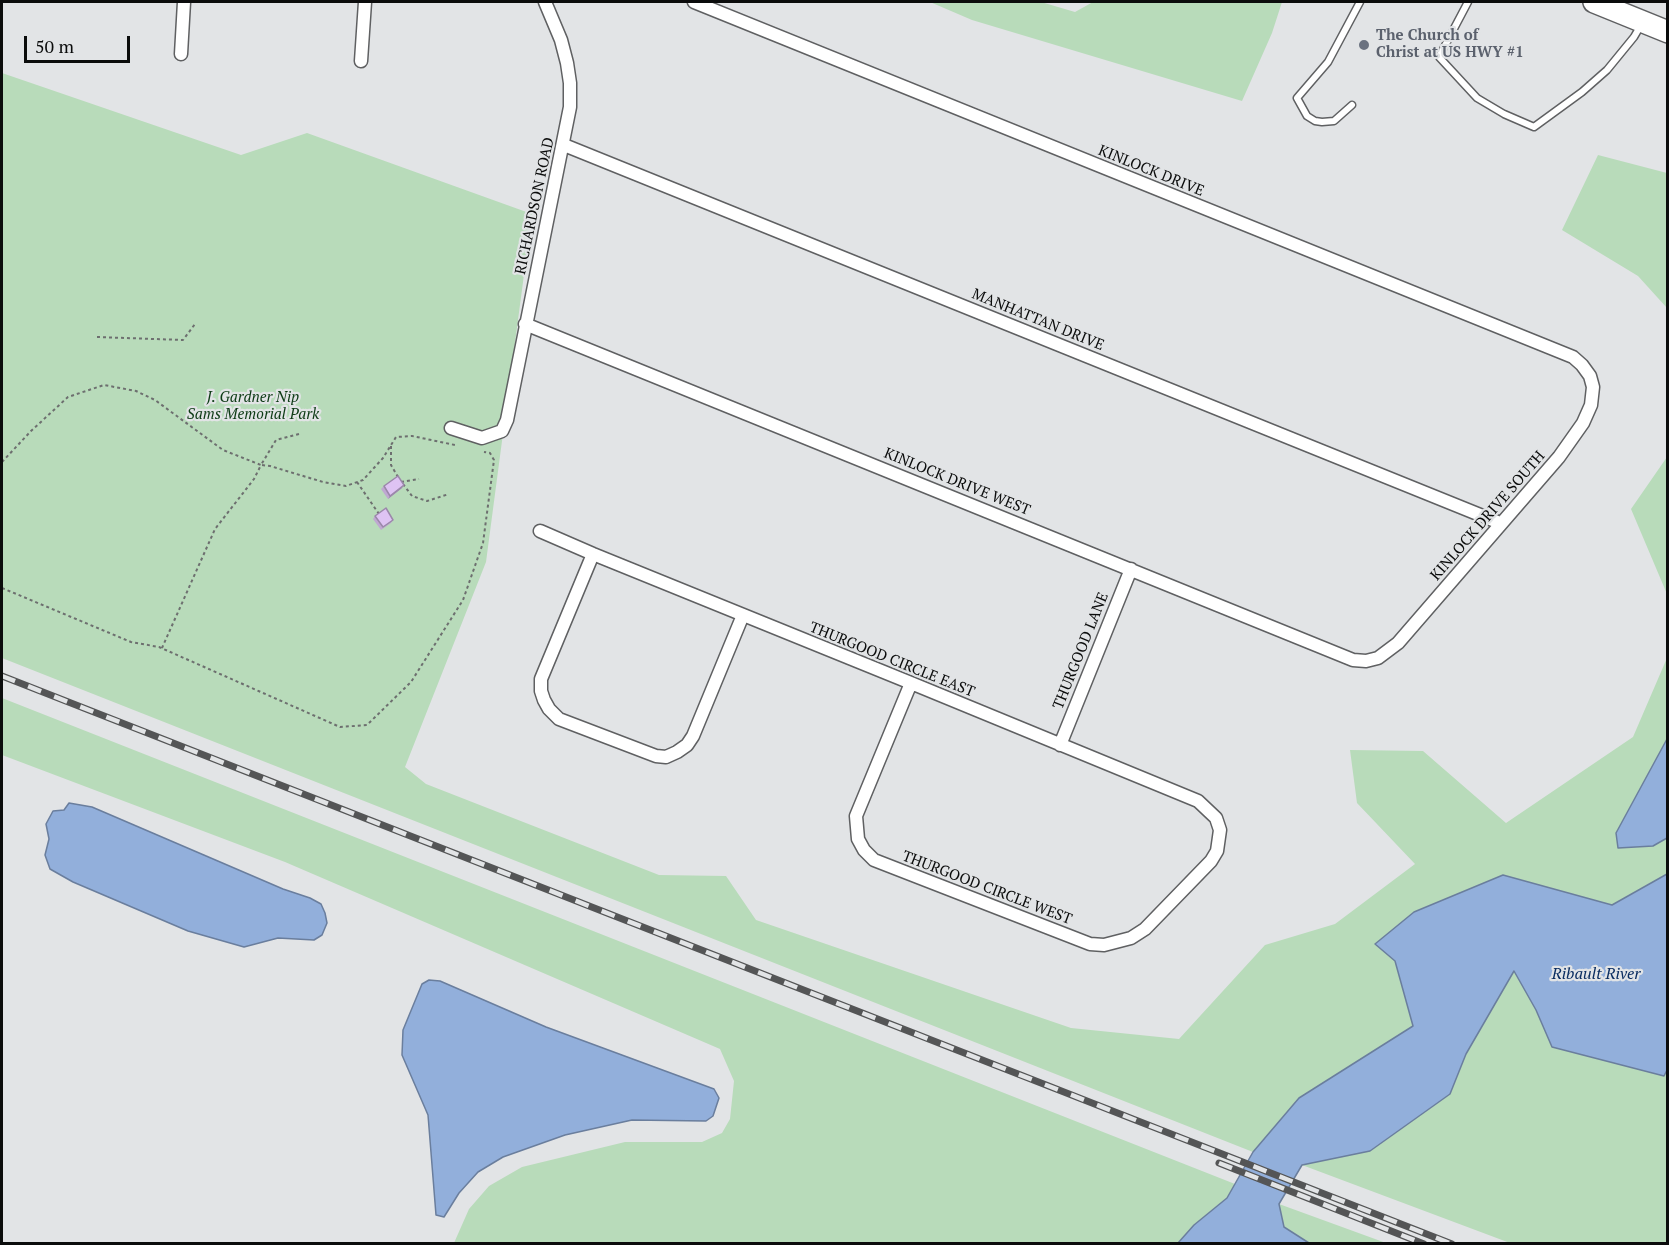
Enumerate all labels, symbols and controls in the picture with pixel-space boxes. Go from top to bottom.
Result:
scale bar [27,24,134,62]
place label: The Church of Christ at US HWY #1 [1376,27,1524,62]
text: 50 m [35,34,74,58]
marker: The Church of Christ at US HWY #1 [1357,38,1371,52]
street label: RICHARDSON ROAD [512,136,558,276]
street label: KINLOCK DRIVE [1096,142,1206,200]
street label: MANHATTAN DRIVE [969,285,1107,355]
park label: J. Gardner Nip Sams Memorial Park [187,389,319,424]
street label: KINLOCK DRIVE WEST [881,444,1033,520]
street label: KINLOCK DRIVE SOUTH [1427,448,1549,584]
street label: THURGOOD LANE [1049,590,1113,712]
street label: THURGOOD CIRCLE EAST [807,619,977,701]
street label: THURGOOD CIRCLE WEST [900,847,1074,929]
water label: Ribault River [1552,964,1640,984]

